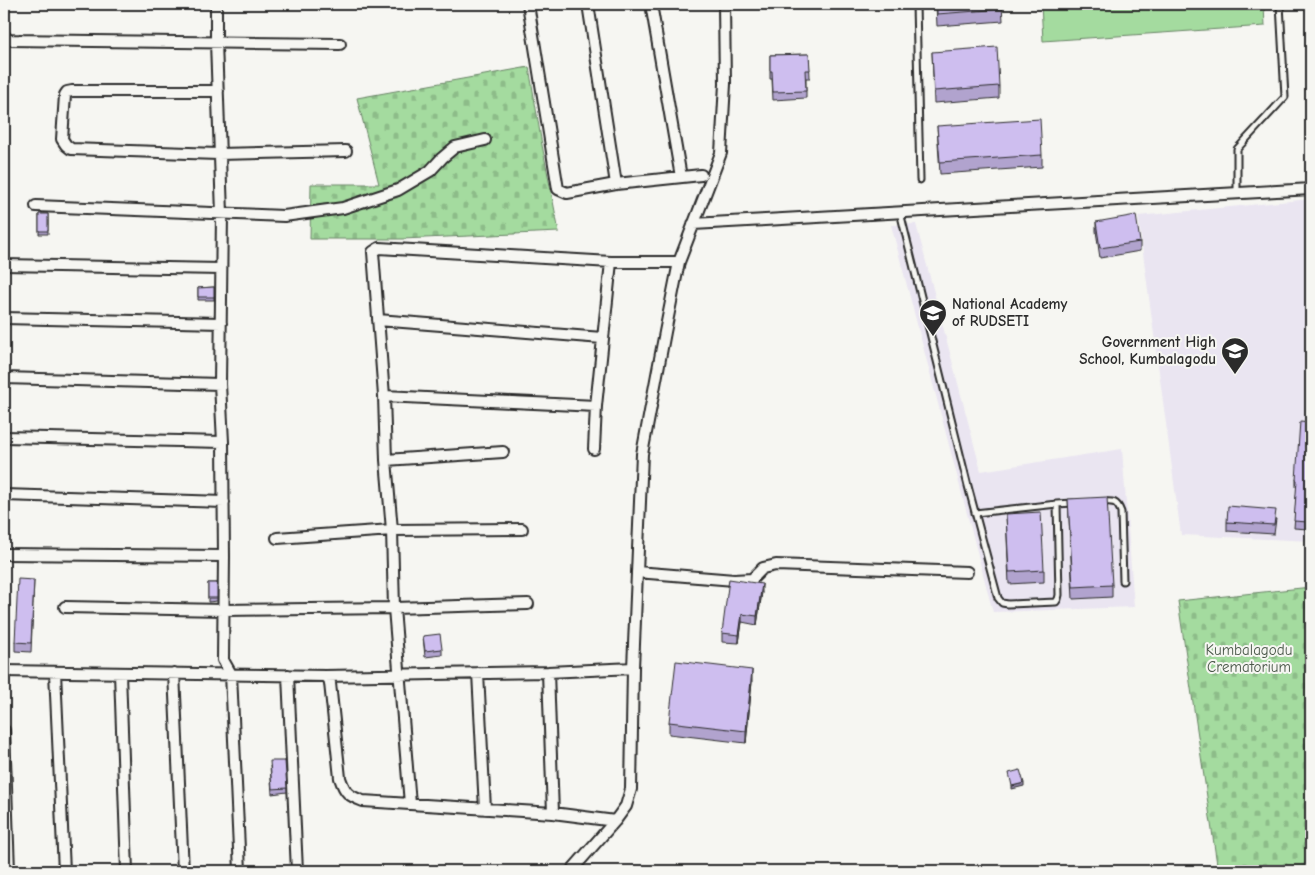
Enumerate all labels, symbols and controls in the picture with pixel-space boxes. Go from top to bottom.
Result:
place label: National Academy of RUDSETI [952,295,1067,330]
school or university icon: National Academy of RUDSETI [918,298,948,337]
place label: Government High School, Kumbalagodu [1079,333,1216,368]
school or university icon: Government High School, Kumbalagodu [1220,336,1250,375]
park label: Kumbalagodu Crematorium [1206,641,1292,676]

